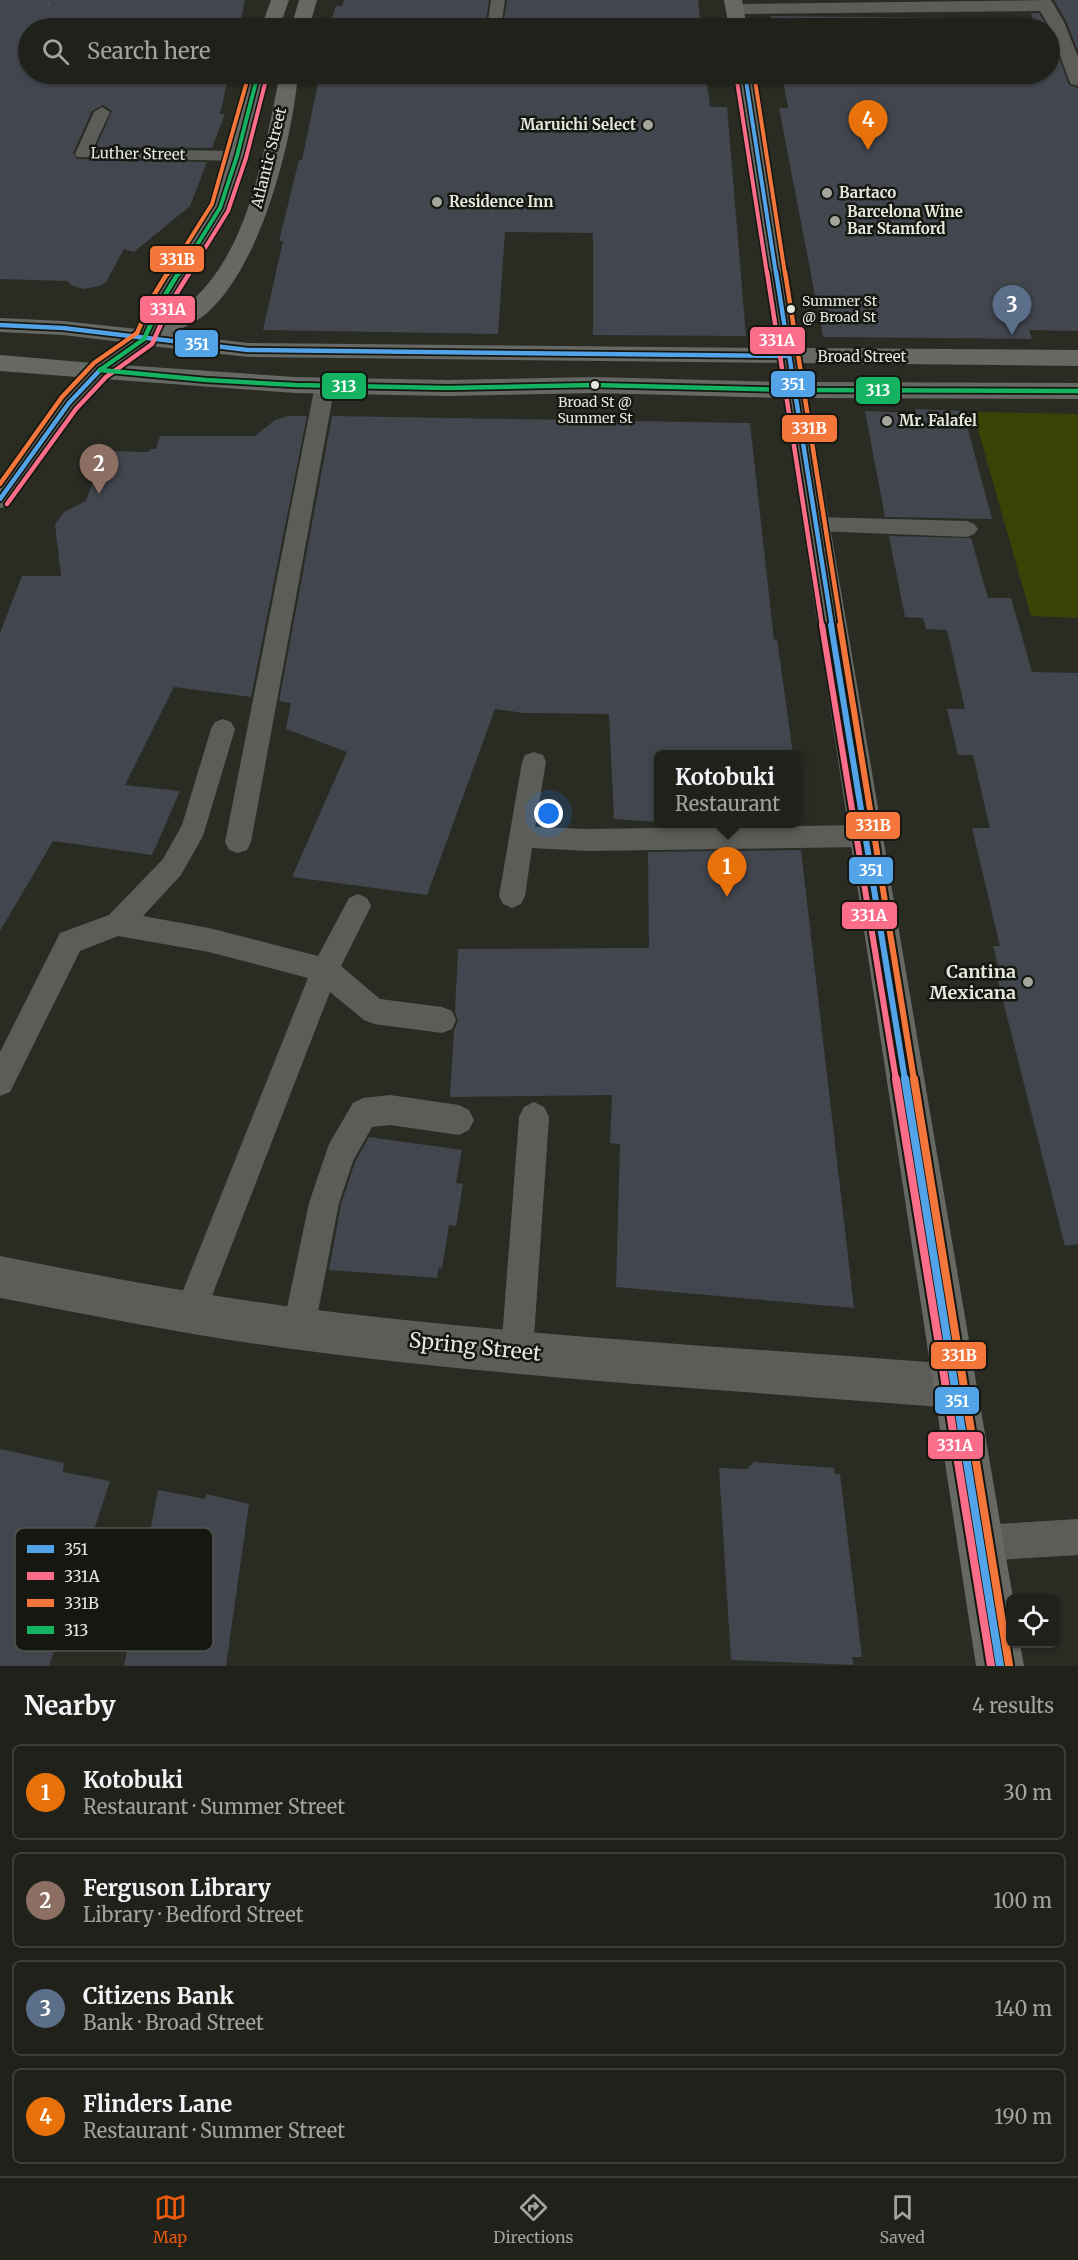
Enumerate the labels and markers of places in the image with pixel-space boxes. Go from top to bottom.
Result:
pin: 4 [848,100,888,150]
place label: Maruichi Select [520,115,636,134]
marker: Maruichi Select [641,118,655,132]
place label: Bartaco [839,183,896,202]
marker: Bartaco [820,186,834,200]
place label: Residence Inn [449,192,553,211]
marker: Residence Inn [430,195,444,209]
place label: Barcelona Wine Bar Stamford [847,202,963,238]
marker: Barcelona Wine Bar Stamford [828,214,842,228]
pin: 3 [992,286,1032,335]
place label: Summer St @ Broad St [802,292,878,326]
marker: Summer St @ Broad St [785,303,797,315]
marker: Broad St @ Summer St [589,379,601,391]
place label: Broad St @ Summer St [557,393,633,427]
place label: Mr. Falafel [899,411,977,430]
marker: Mr. Falafel [880,414,894,428]
pin: 2 [80,444,118,494]
pin: 1 [708,848,746,897]
place label: Cantina Mexicana [929,960,1016,1004]
marker: Cantina Mexicana [1021,975,1035,989]

